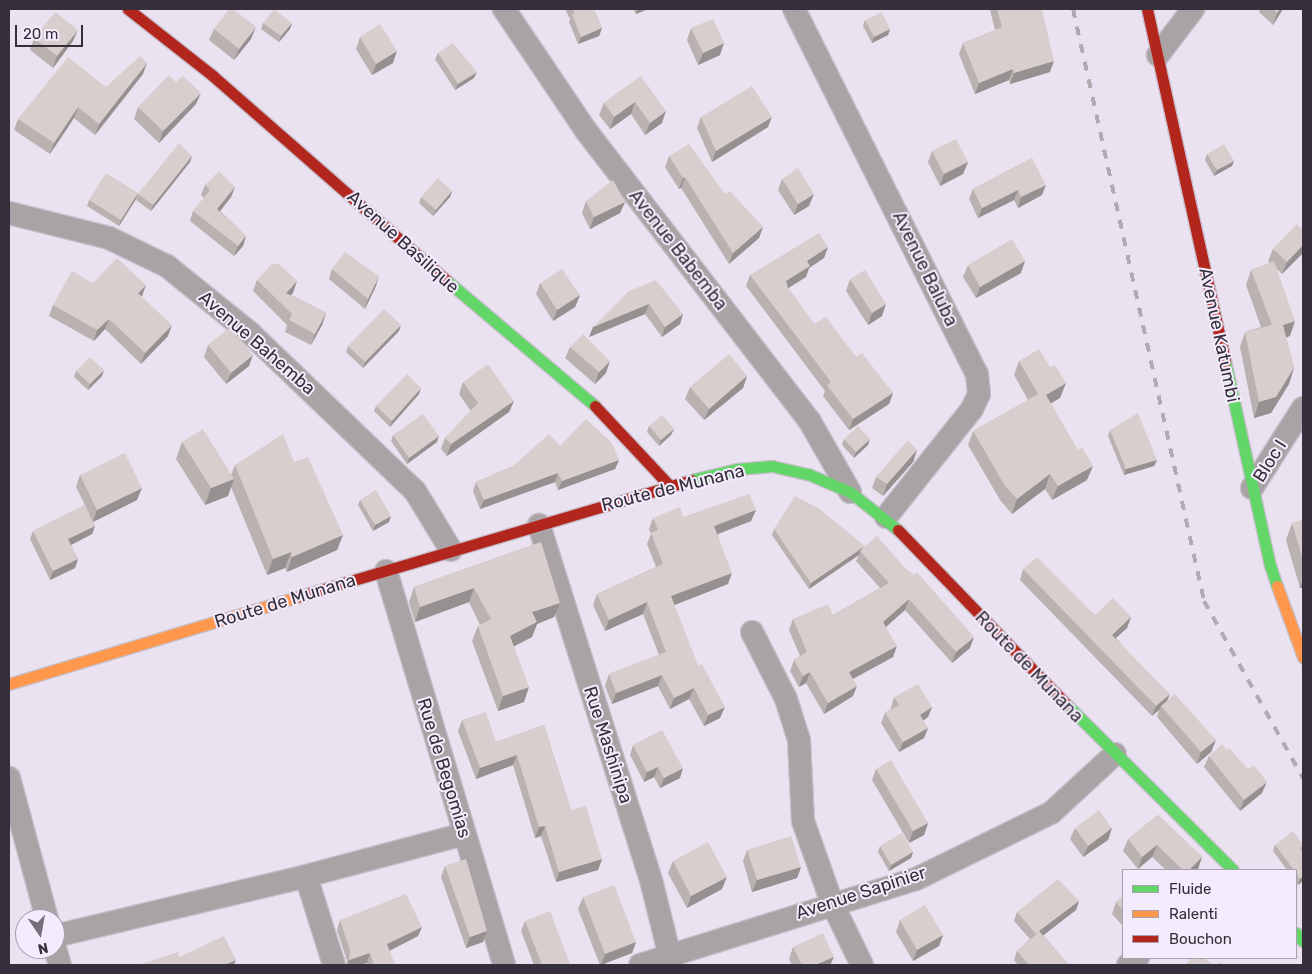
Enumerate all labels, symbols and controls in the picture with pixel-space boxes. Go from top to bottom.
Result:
scale bar [18,15,85,47]
text: 20 m [23,25,58,43]
street label: Avenue Babemba [624,185,732,315]
street label: Avenue Basilique [343,186,463,298]
street label: Avenue Baluba [888,208,962,330]
street label: Avenue Katumbi [1194,266,1244,404]
street label: Avenue Bahemba [194,287,320,399]
street label: Bloc I [1249,436,1291,486]
street label: Route de Munana [599,460,747,516]
street label: Route de Munana [212,569,358,633]
street label: Route de Munana [970,607,1088,727]
street label: Rue Mashinipa [579,684,637,806]
street label: Rue de Begomias [412,696,476,840]
street label: Avenue Sapinier [793,862,929,924]
legend [1122,869,1297,959]
text: Fluide [1169,880,1211,898]
text: Ralenti [1169,905,1218,923]
north arrow [15,909,65,959]
text: Bouchon [1169,930,1232,948]
text: N [36,939,50,958]

